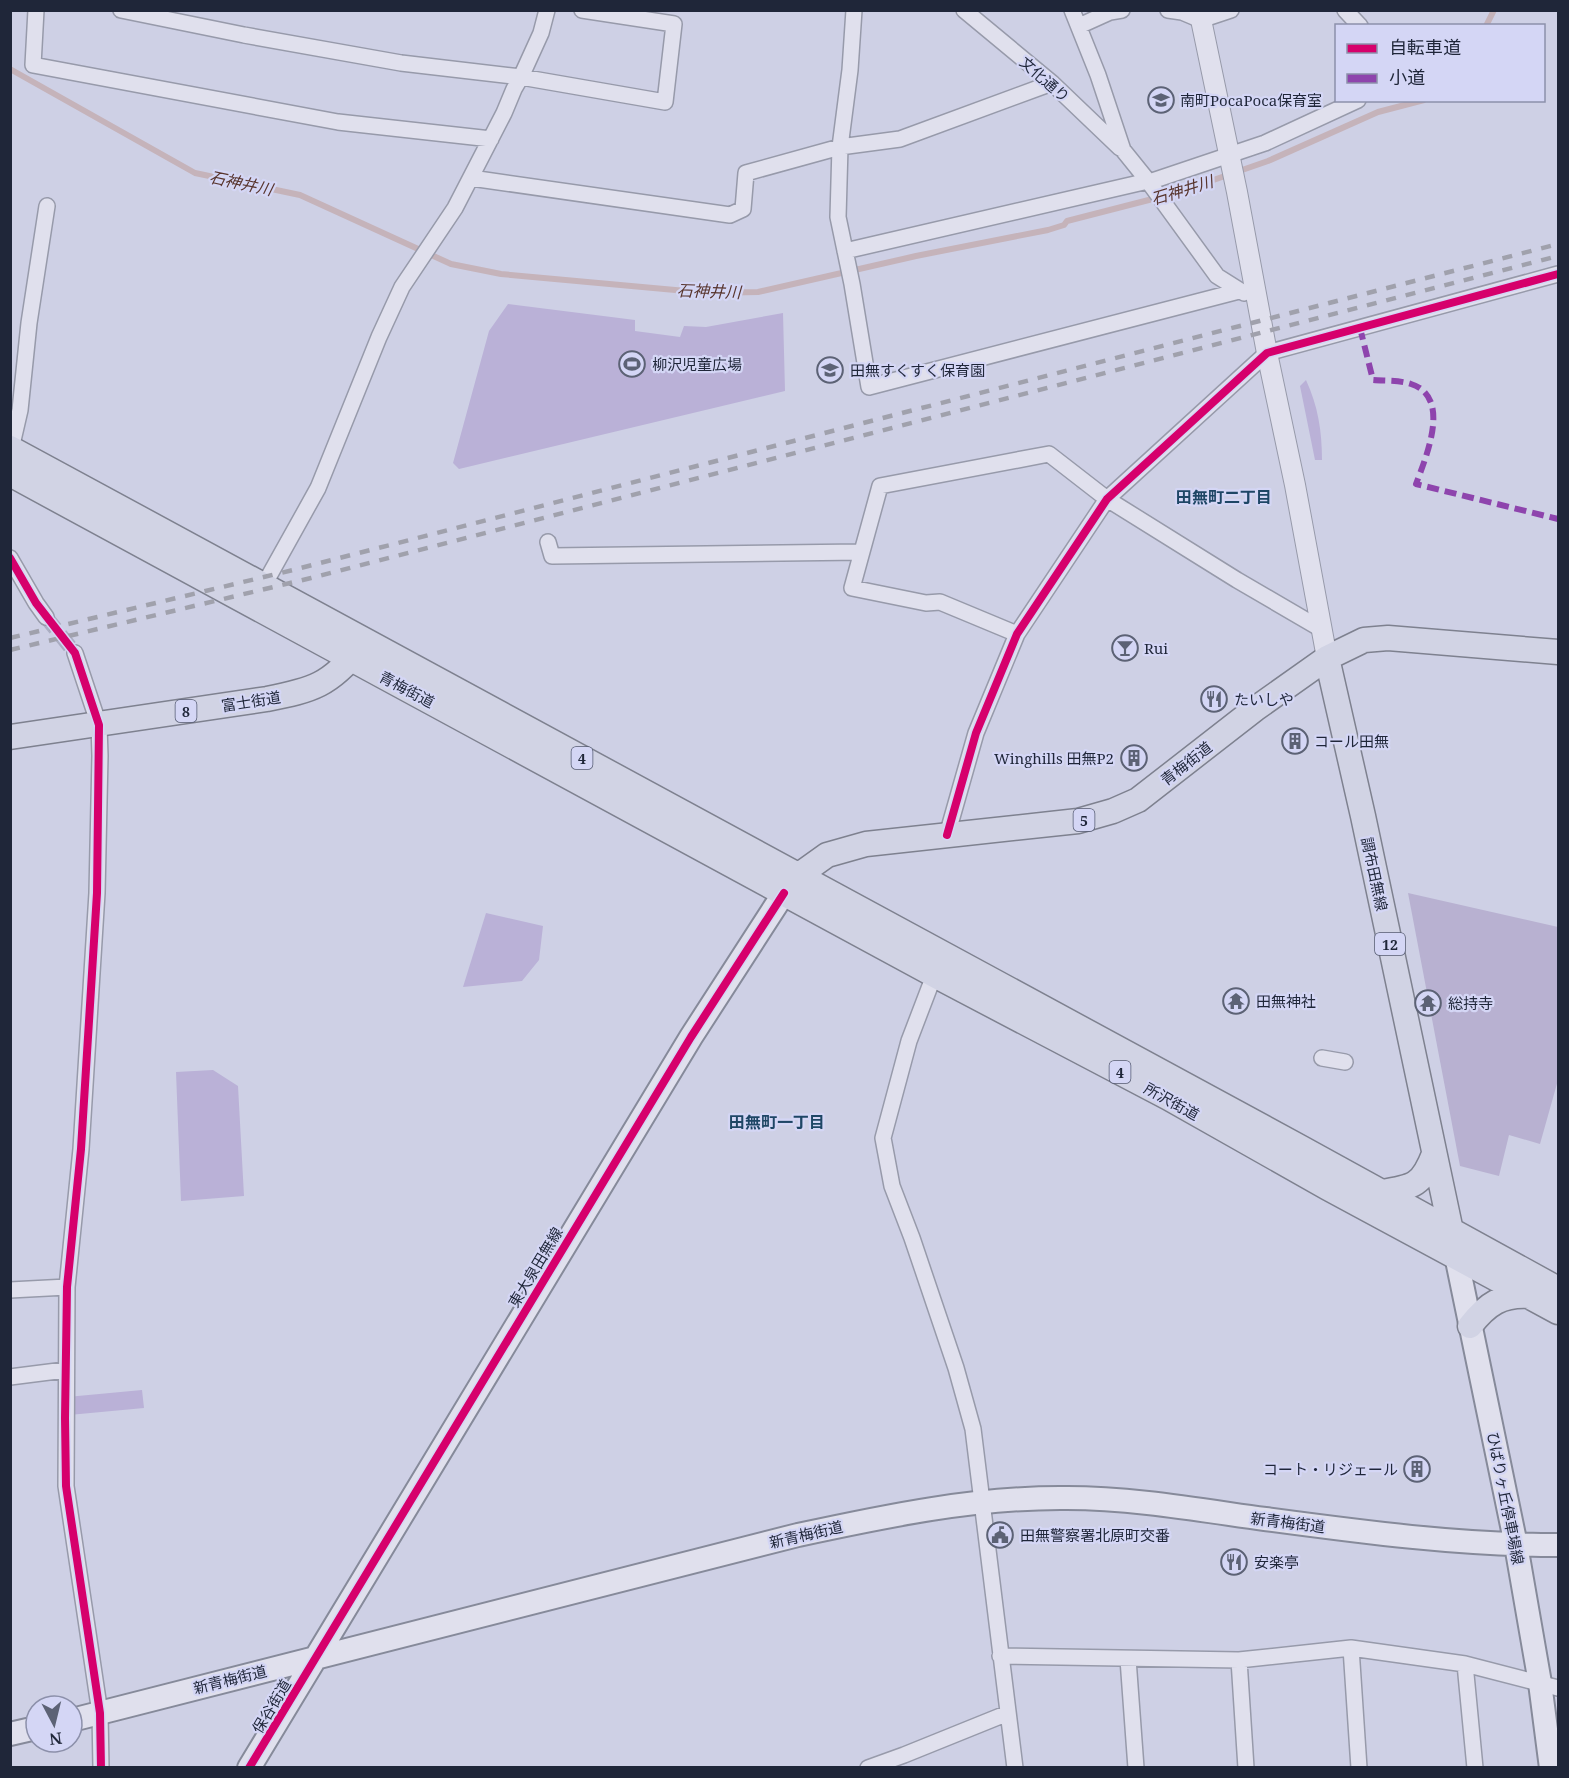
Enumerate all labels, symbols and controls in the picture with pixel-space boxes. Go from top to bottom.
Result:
legend [1335,24,1545,102]
text: 自転車道 [1389,35,1461,59]
street label: 文化通り [1016,52,1074,106]
text: 小道 [1389,65,1425,89]
school or university icon: 南町PocaPoca保育室 [1146,85,1176,115]
place label: 南町PocaPoca保育室 [1180,90,1322,110]
water label: 石神井川 [207,166,277,201]
water label: 石神井川 [1148,170,1218,210]
water label: 石神井川 [677,279,743,303]
sports icon: 柳沢児童広場 [617,349,647,379]
place label: 柳沢児童広場 [652,354,742,374]
school or university icon: 田無すくすく保育園 [815,355,845,385]
place label: 田無すくすく保育園 [850,360,985,380]
district label: 田無町二丁目 [1176,486,1272,508]
bar icon: Rui [1110,633,1140,663]
place label: Rui [1144,638,1168,658]
street label: 青梅街道 [376,666,438,712]
restaurant icon: たいしや [1199,684,1229,714]
street label: 富士街道 [220,686,282,716]
place label: たいしや [1234,689,1294,709]
road number: 8 [176,700,196,722]
building icon: コール田無 [1280,726,1310,756]
place label: コール田無 [1314,731,1389,751]
street label: 青梅街道 [1156,737,1216,789]
building icon: Winghills 田無P2 [1119,743,1149,773]
road number: 4 [572,747,592,769]
place label: Winghills 田無P2 [994,748,1114,768]
road number: 5 [1074,809,1094,831]
street label: 調布田無線 [1357,835,1393,913]
road number: 12 [1375,933,1405,955]
temple icon: 田無神社 [1221,986,1251,1016]
temple icon: 総持寺 [1413,988,1443,1018]
place label: 田無神社 [1256,991,1316,1011]
place label: 総持寺 [1448,993,1493,1013]
road number: 4 [1110,1061,1130,1083]
street label: 所沢街道 [1141,1078,1203,1124]
district label: 田無町一丁目 [729,1111,825,1133]
street label: 東大泉田無線 [503,1223,567,1311]
street label: ひばりヶ丘停車場線 [1483,1430,1529,1566]
building icon: コート・リジェール [1402,1454,1432,1484]
place label: コート・リジェール [1263,1459,1398,1479]
street label: 新青梅街道 [1250,1508,1326,1536]
street label: 新青梅街道 [767,1516,845,1552]
public building icon: 田無警察署北原町交番 [985,1520,1015,1550]
place label: 田無警察署北原町交番 [1020,1525,1170,1545]
restaurant icon: 安楽亭 [1219,1547,1249,1577]
place label: 安楽亭 [1254,1552,1299,1572]
street label: 新青梅街道 [191,1660,269,1698]
street label: 保谷街道 [247,1675,295,1737]
north arrow [24,1694,84,1754]
text: N [48,1727,63,1751]

